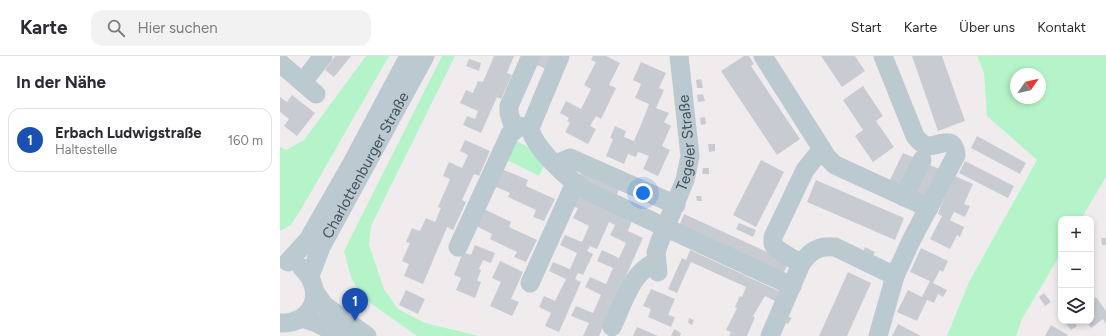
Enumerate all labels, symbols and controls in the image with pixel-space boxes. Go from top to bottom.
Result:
search box [91,10,371,46]
text: Karte [20,16,67,39]
icon: search [105,17,127,39]
text: Hier suchen [137,19,218,37]
text: Start [851,19,882,36]
text: Karte [904,19,937,36]
text: Über uns [959,19,1015,36]
text: Kontakt [1037,19,1086,36]
north arrow [1010,68,1046,104]
text: In der Nähe [16,72,106,92]
street label: Charlottenburger Straße [318,89,413,242]
street label: Tegeler Straße [672,94,699,194]
text: Erbach Ludwigstraße [55,124,202,142]
text: 1 [27,133,33,148]
text: 160 m [228,133,263,148]
text: Haltestelle [55,142,117,157]
your location [633,183,653,203]
map controls [1058,216,1094,324]
button: + [1058,216,1094,252]
button: − [1058,252,1094,288]
pin: 1 [342,288,368,321]
button: layers [1058,288,1094,324]

